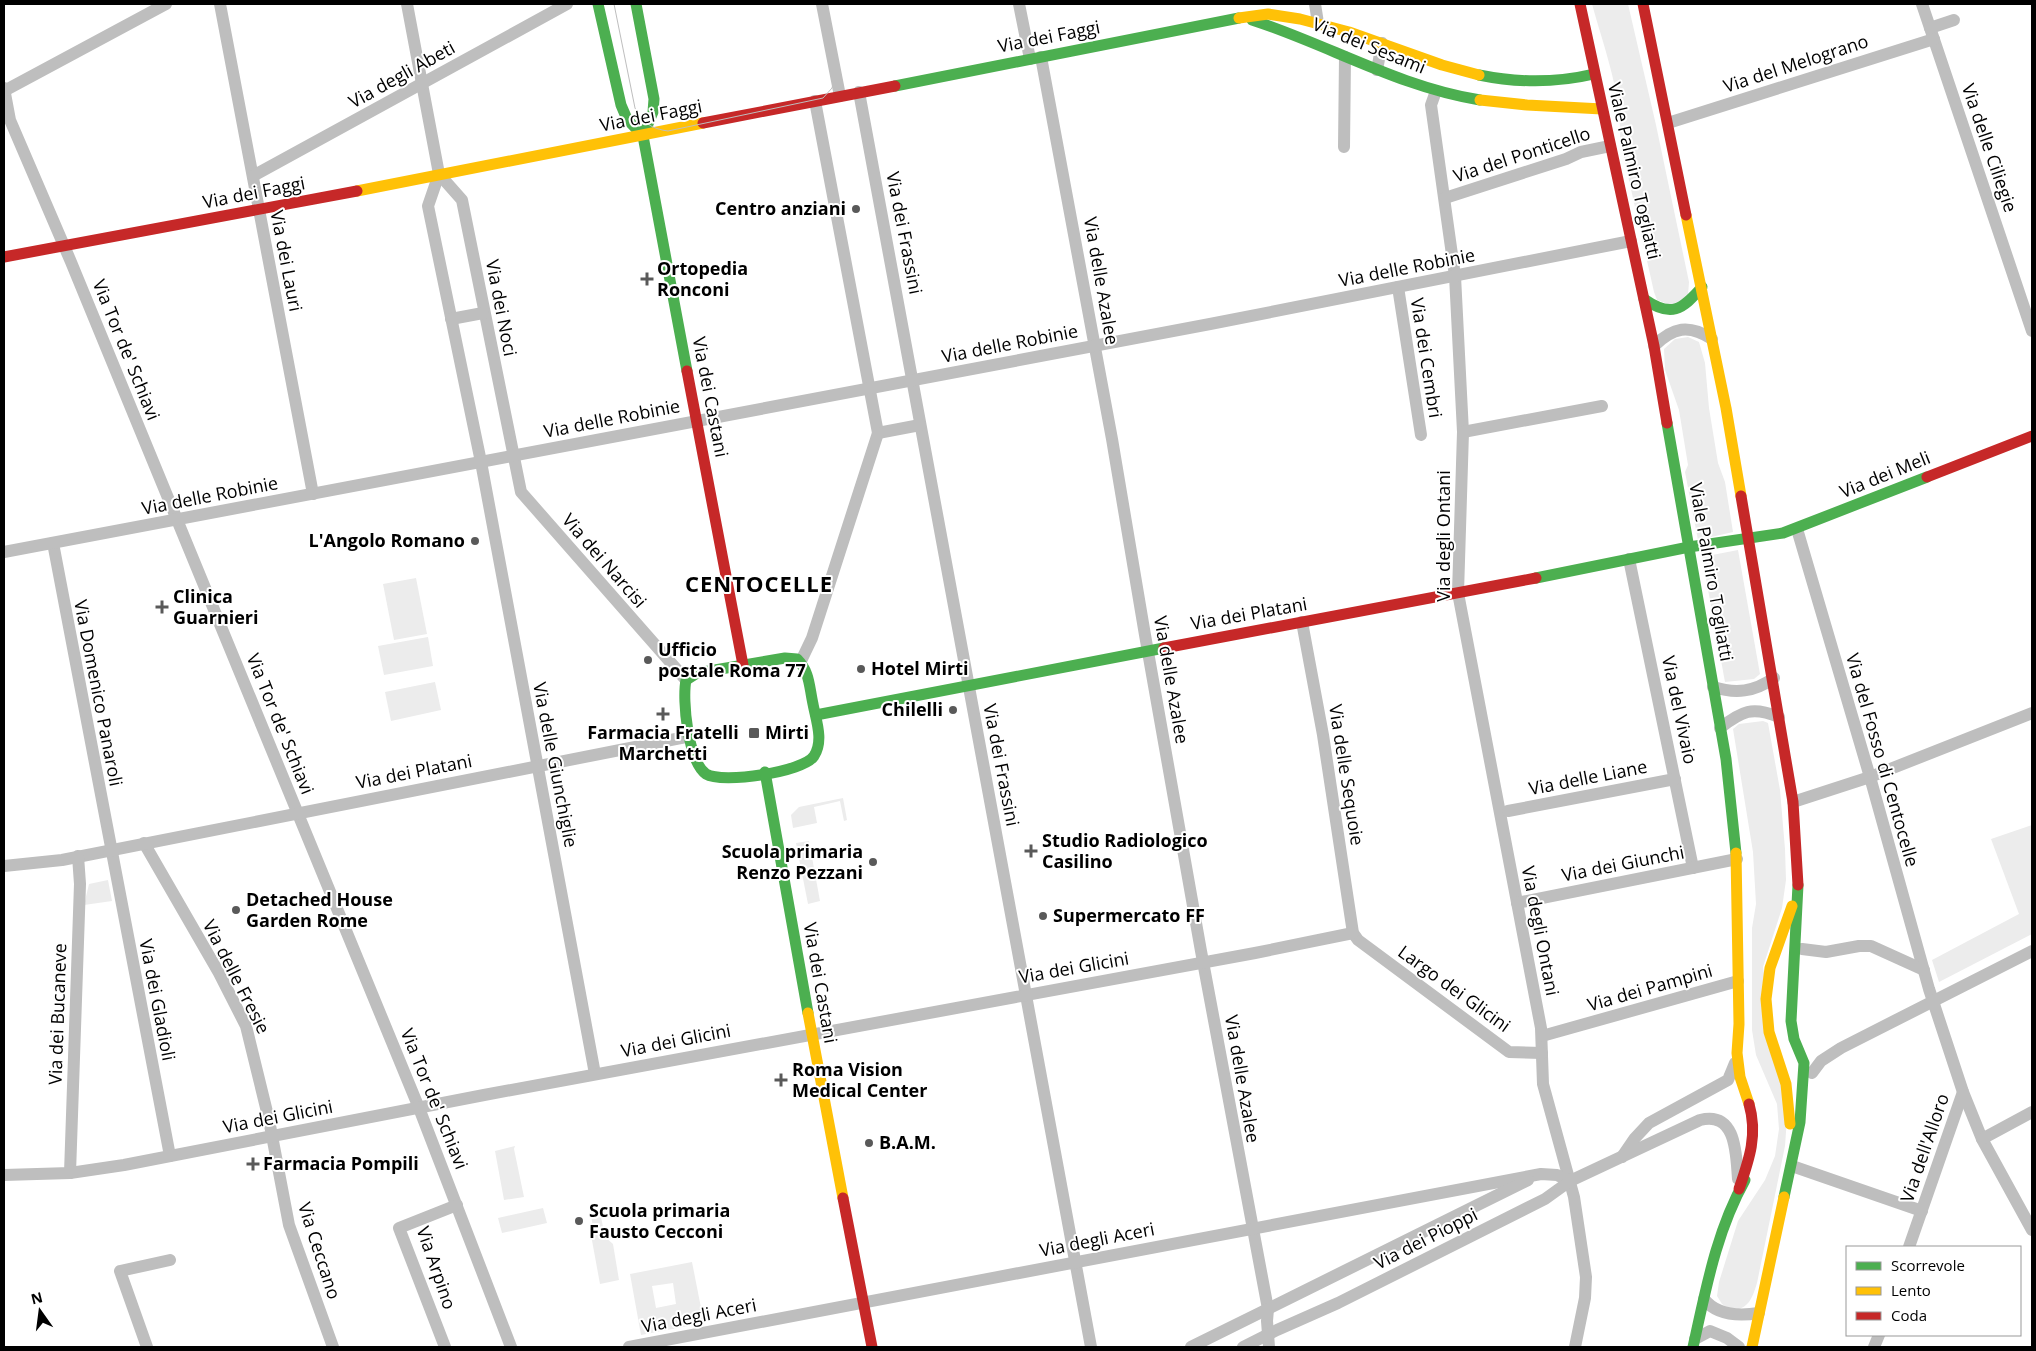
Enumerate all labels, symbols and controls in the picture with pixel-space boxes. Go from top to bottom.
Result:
street label: Via dei Sesami [1309,11,1430,79]
street label: Via dei Faggi [996,14,1102,58]
street label: Via del Melograno [1720,28,1871,98]
street label: Via degli Abeti [344,35,459,113]
street label: Viale Palmiro Togliatti [1603,80,1667,262]
street label: Via delle Ciliegie [1957,80,2023,215]
street label: Via dei Faggi [598,93,704,137]
street label: Via del Ponticello [1450,121,1593,187]
street label: Via dei Faggi [201,170,307,214]
street label: Via dei Frassini [881,170,929,296]
place label: Centro anziani [715,196,846,220]
marker: Centro anziani [850,203,862,215]
street label: Via dei Lauri [265,208,309,313]
street label: Via delle Azalee [1079,215,1125,347]
street label: Via delle Robinie [1337,242,1477,292]
place label: Ortopedia Ronconi [657,256,748,301]
street label: Via dei Noci [481,257,523,358]
marker: Ortopedia Ronconi [641,273,653,285]
street label: Via Tor de' Schiavi [88,276,166,424]
street label: Via dei Cembri [1406,296,1448,420]
street label: Via delle Robinie [940,318,1080,368]
street label: Via dei Castani [688,335,734,459]
street label: Via delle Robinie [542,393,682,443]
street label: Via dei Meli [1836,445,1933,503]
street label: Via delle Robinie [140,470,280,520]
street label: Via degli Ontani [1431,470,1455,602]
street label: Viale Palmiro Togliatti [1684,481,1740,663]
street label: Via dei Narcisi [557,508,652,613]
place label: L'Angolo Romano [309,528,465,552]
marker: L'Angolo Romano [469,535,481,547]
district label: CENTOCELLE [685,568,833,598]
place label: Clinica Guarnieri [173,584,259,629]
street label: Via dei Platani [1189,591,1309,635]
street label: Via Domenico Panaroli [69,598,129,788]
marker: Clinica Guarnieri [155,600,169,614]
street label: Via delle Azalee [1149,614,1195,746]
place label: Ufficio postale Roma 77 [658,637,806,682]
street label: Via Tor de' Schiavi [242,650,320,798]
street label: Via del Fosso di Centocelle [1841,650,1925,869]
marker: Ufficio postale Roma 77 [642,654,654,666]
street label: Via del Vivaio [1657,654,1703,766]
place label: Hotel Mirti [871,656,968,680]
marker: Hotel Mirti [855,663,867,675]
street label: Via delle Giunchiglie [528,680,584,849]
place label: Chilelli [882,697,943,721]
street label: Via dei Frassini [978,702,1026,828]
street label: Via delle Sequoie [1324,703,1370,847]
marker: Chilelli [947,704,959,716]
marker: Farmacia Fratelli Marchetti [657,708,669,720]
place label: Farmacia Fratelli Marchetti [587,720,739,765]
place label: Mirti [765,720,809,744]
marker: Mirti [747,726,761,740]
street label: Via dei Platani [354,748,474,794]
street label: Via delle Liane [1527,754,1649,800]
place label: Studio Radiologico Casilino [1042,828,1208,873]
place label: Scuola primaria Renzo Pezzani [722,839,863,884]
street label: Via dei Giunchi [1560,839,1686,887]
marker: Studio Radiologico Casilino [1024,844,1038,858]
marker: Scuola primaria Renzo Pezzani [867,856,879,868]
street label: Via degli Ontani [1517,864,1565,998]
place label: Detached House Garden Rome [246,887,393,932]
place label: Supermercato FF [1053,903,1205,927]
marker: Detached House Garden Rome [230,904,242,916]
marker: Supermercato FF [1037,910,1049,922]
street label: Via delle Fresie [198,915,276,1038]
street label: Via dei Castani [799,921,843,1045]
street label: Via dei Gladioli [134,937,182,1063]
street label: Largo dei Glicini [1394,939,1516,1037]
street label: Via dei Bucaneve [43,943,71,1085]
street label: Via dei Glicini [1017,946,1131,988]
street label: Via dei Pampini [1584,958,1715,1016]
street label: Via delle Azalee [1220,1013,1266,1145]
street label: Via dei Glicini [619,1018,733,1062]
street label: Via Tor de' Schiavi [396,1025,474,1173]
place label: Roma Vision Medical Center [792,1057,927,1102]
marker: Roma Vision Medical Center [774,1073,788,1087]
street label: Via dell'Alloro [1894,1090,1954,1205]
street label: Via dei Glicini [221,1094,335,1138]
place label: B.A.M. [879,1130,936,1154]
marker: B.A.M. [863,1137,875,1149]
place label: Farmacia Pompili [263,1151,419,1175]
marker: Farmacia Pompili [247,1158,259,1170]
place label: Scuola primaria Fausto Cecconi [589,1198,730,1243]
street label: Via Ceccano [293,1199,347,1302]
street label: Via dei Pioppi [1370,1202,1481,1274]
marker: Scuola primaria Fausto Cecconi [573,1215,585,1227]
street label: Via degli Aceri [1037,1216,1156,1262]
street label: Via Arpino [412,1223,462,1312]
legend [1846,1246,2021,1336]
text: Scorrevole [1891,1255,1965,1275]
text: Lento [1891,1280,1931,1300]
north arrow [15,1286,65,1336]
text: N [29,1287,45,1308]
street label: Via degli Aceri [639,1292,758,1338]
text: Coda [1891,1305,1927,1325]

